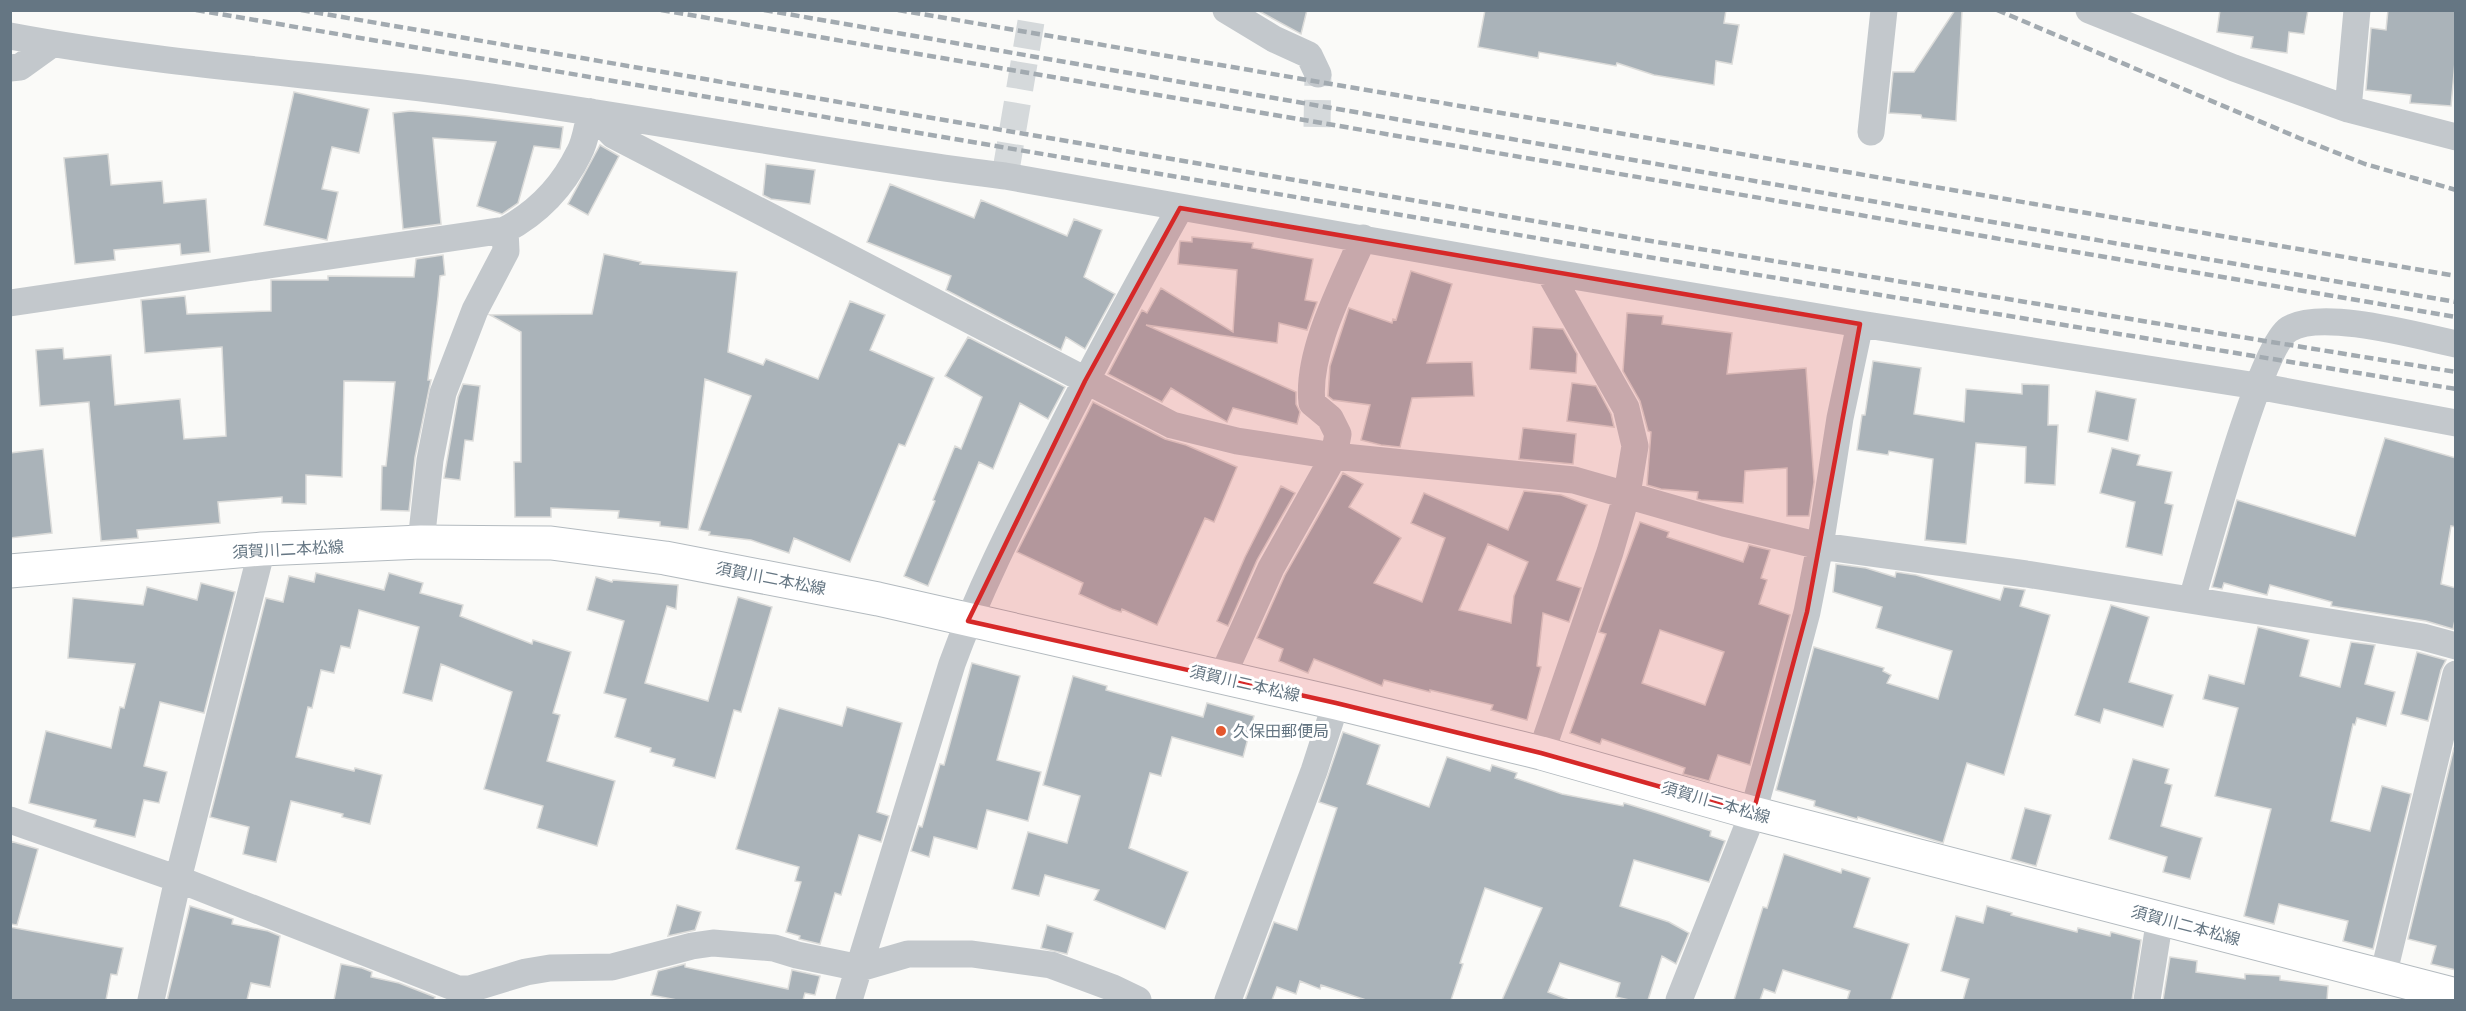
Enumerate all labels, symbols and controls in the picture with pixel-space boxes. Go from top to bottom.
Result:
street label: 須賀川二本松線 [232,537,344,561]
street label: 須賀川二本松線 [714,558,828,598]
street label: 須賀川二本松線 [1188,662,1302,704]
place label: 久保田郵便局 [1233,722,1329,740]
marker: 久保田郵便局 [1214,724,1228,738]
street label: 須賀川二本松線 [1660,778,1772,826]
street label: 須賀川二本松線 [2130,902,2242,948]

